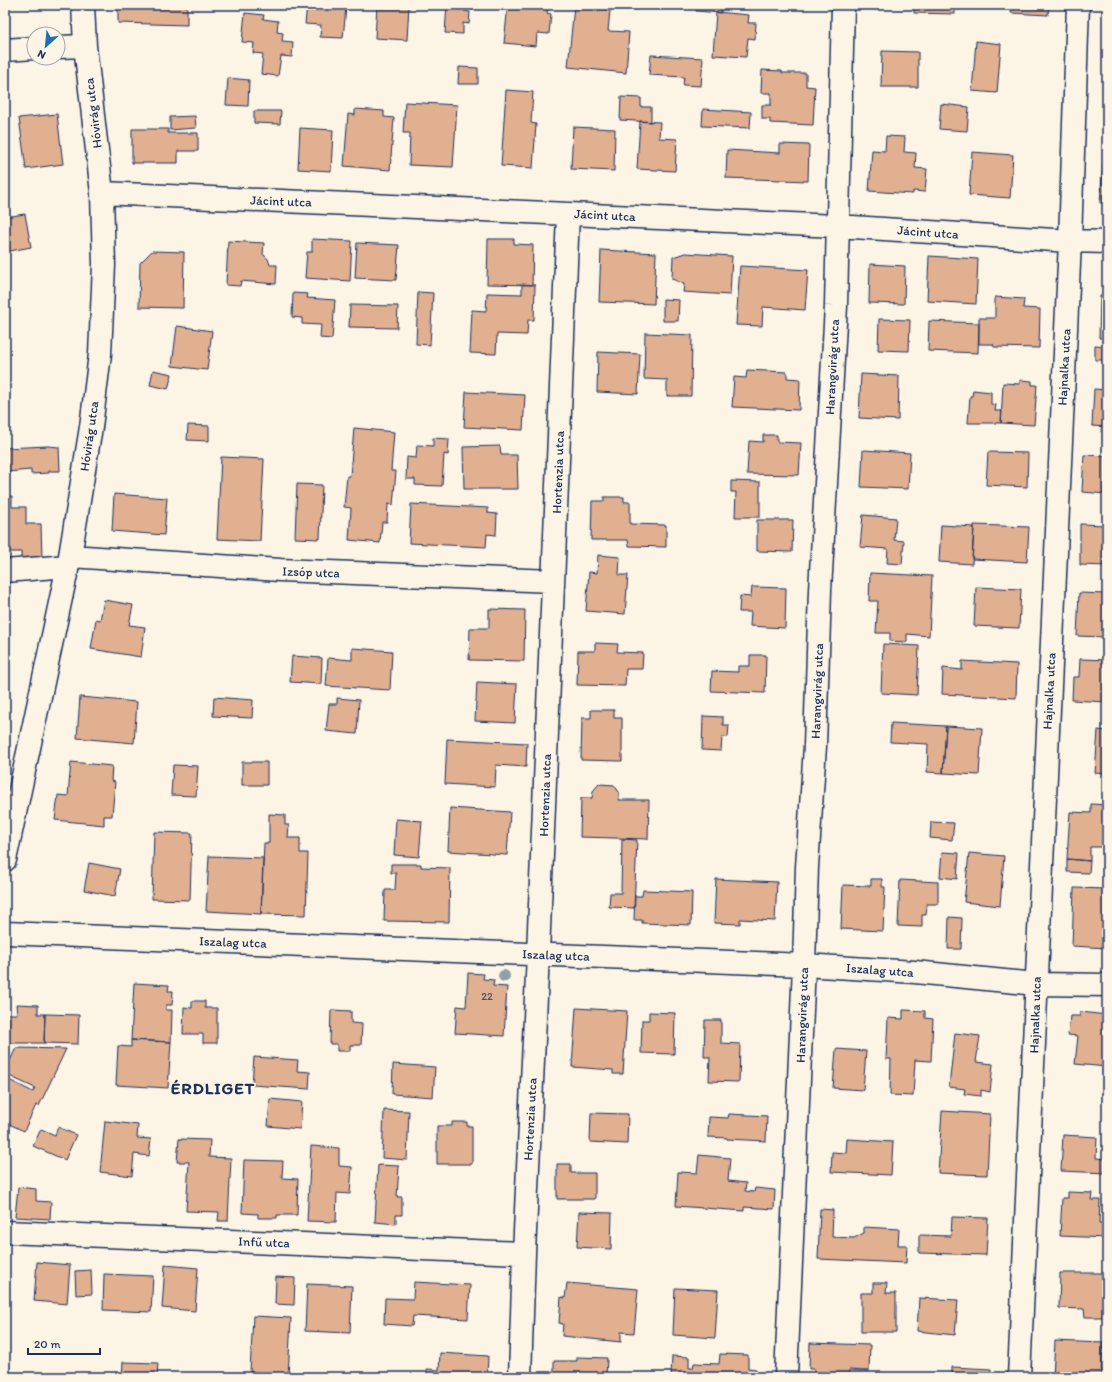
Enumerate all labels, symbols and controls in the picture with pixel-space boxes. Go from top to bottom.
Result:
north arrow [26,26,66,66]
text: N [35,47,48,62]
street label: Hóvirág utca [81,77,105,149]
street label: Jácint utca [250,192,312,210]
street label: Jácint utca [574,206,636,224]
street label: Jácint utca [897,222,960,242]
street label: Harangvirág utca [822,318,842,415]
street label: Hajnalka utca [1054,328,1074,406]
street label: Hóvirág utca [77,400,101,472]
street label: Hortenzia utca [549,430,567,514]
street label: Izsóp utca [282,564,341,581]
street label: Harangvirág utca [808,642,826,739]
street label: Hajnalka utca [1039,652,1059,730]
street label: Hortenzia utca [536,753,554,837]
street label: Iszalag utca [199,933,267,951]
street label: Iszalag utca [522,946,590,964]
street label: Iszalag utca [846,960,915,980]
street label: Harangvirág utca [793,966,811,1063]
street label: Hajnalka utca [1026,976,1044,1054]
house number: 22 [481,990,493,1003]
street label: Hortenzia utca [520,1077,540,1161]
district label: ÉRDLIGET [171,1078,255,1098]
street label: Infű utca [238,1234,291,1250]
scale bar [28,1330,100,1356]
text: 20 m [34,1337,61,1351]

